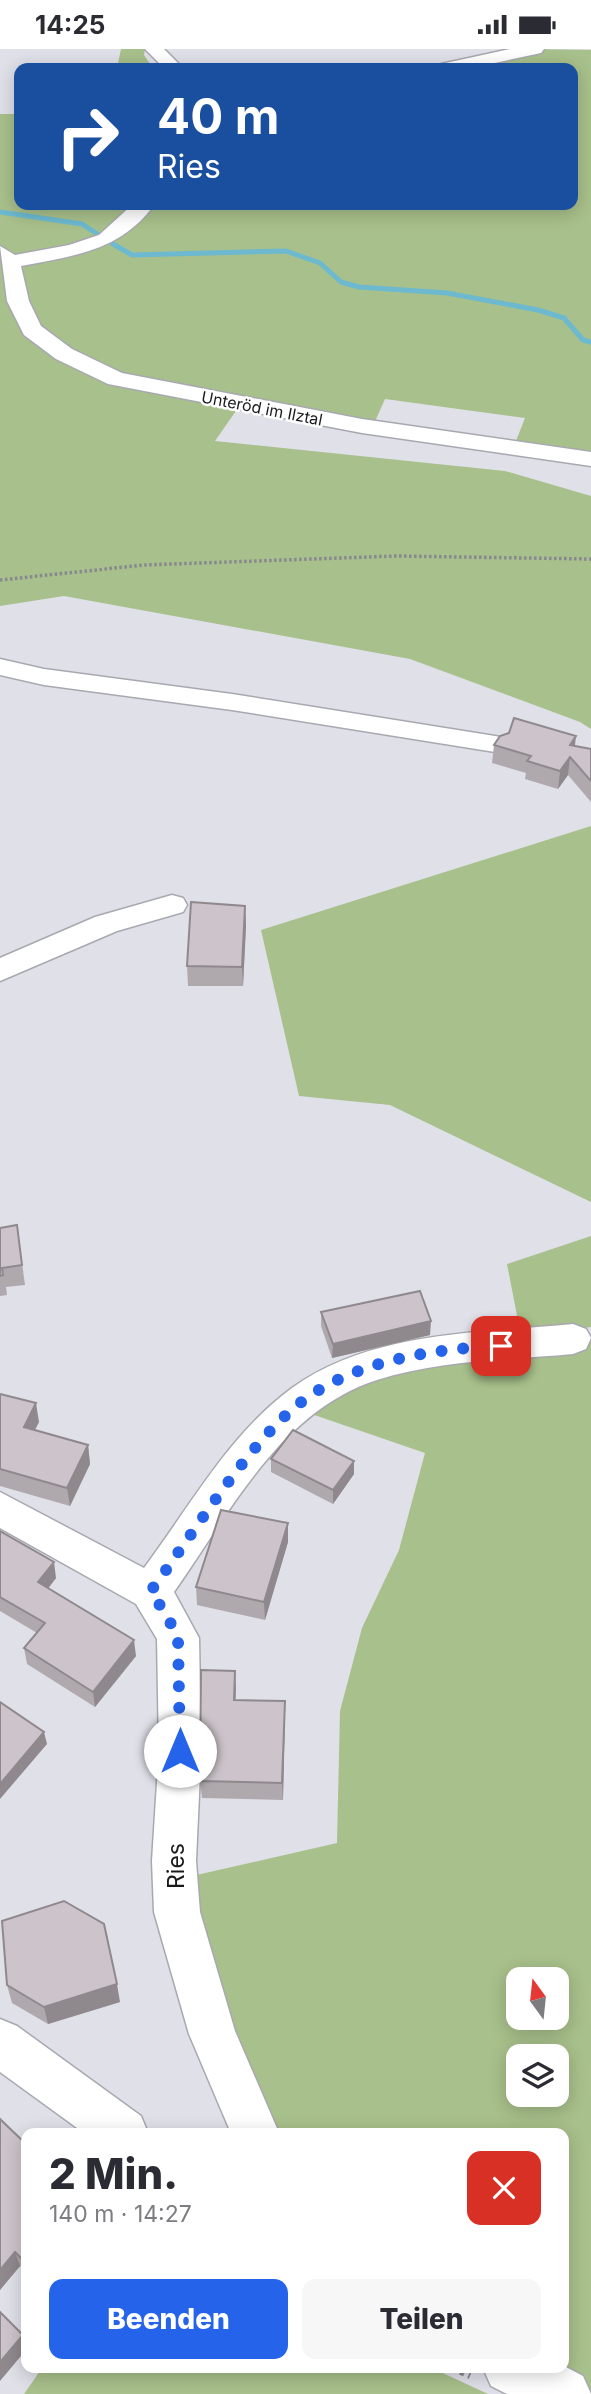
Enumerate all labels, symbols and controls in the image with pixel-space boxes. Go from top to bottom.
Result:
text: 14:25 [35,9,105,40]
text: 40 m [157,87,280,146]
icon: right [42,91,133,182]
text: Ries [157,147,221,186]
street label: Unteröd im Ilztal [200,386,324,430]
pin [471,1316,531,1376]
icon: arrive [482,1327,520,1365]
position arrow [143,1714,217,1788]
street label: Ries [162,1843,190,1889]
north arrow [506,1967,569,2030]
map controls [506,1967,569,2107]
button: layers [506,2044,569,2107]
text: 2 Min. [49,2148,178,2199]
button: close [467,2151,541,2225]
text: 140 m · 14:27 [49,2200,192,2228]
button: Beenden [49,2279,288,2359]
button: Teilen [302,2279,541,2359]

